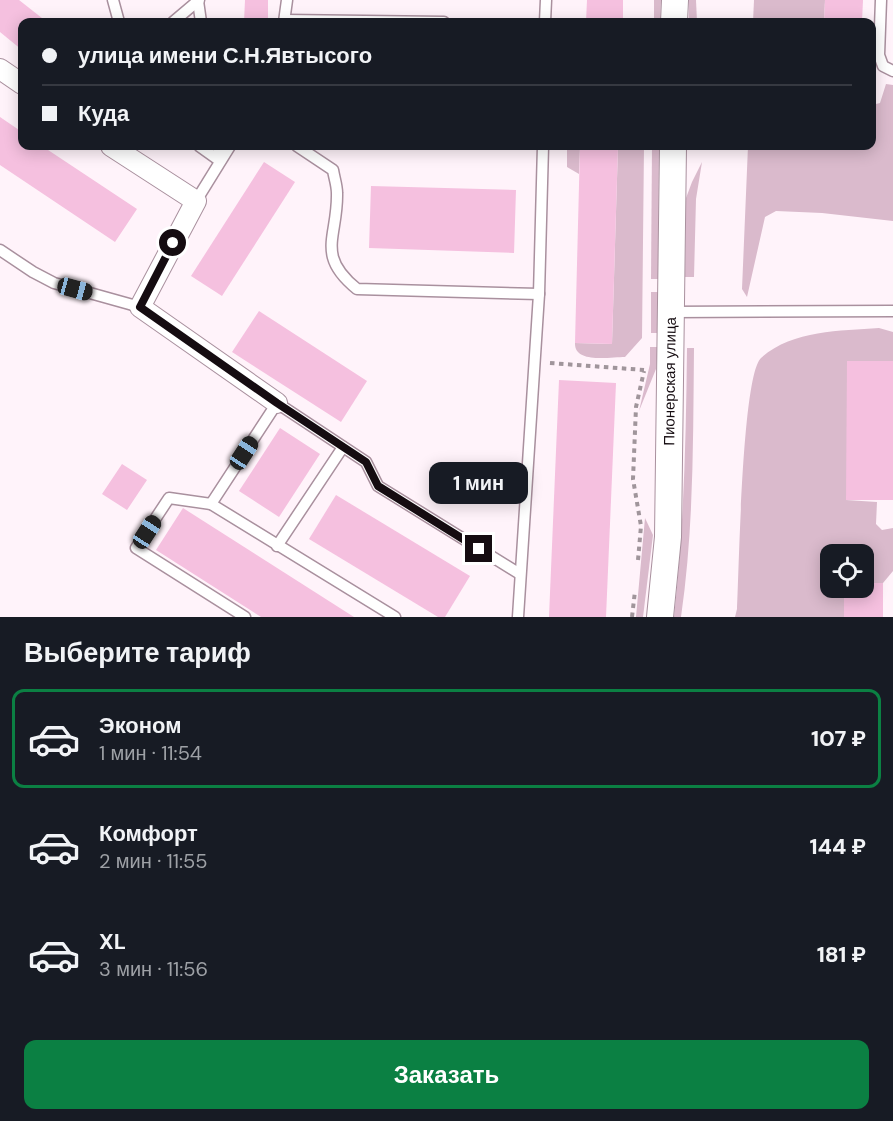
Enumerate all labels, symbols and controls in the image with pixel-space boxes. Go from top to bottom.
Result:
text: улица имени С.Н.Явтысого [78,41,372,70]
text: Куда [78,99,129,128]
route start [159,229,186,256]
car [55,276,95,302]
street label: Пионерская улица [659,316,681,446]
car [227,433,261,473]
callout: 1 мин [430,462,528,504]
text: 1 мин [453,470,504,496]
car [130,512,164,552]
route end [465,535,492,562]
map controls [820,544,874,598]
button: locate [820,544,874,598]
text: Выберите тариф [24,635,251,670]
text: Эконом [99,711,182,740]
icon: car [27,712,81,766]
text: 107 ₽ [811,724,866,753]
text: 1 мин · 11:54 [99,740,202,766]
text: Комфорт [99,819,198,848]
icon: car [27,820,81,874]
text: 144 ₽ [810,832,866,861]
text: 2 мин · 11:55 [99,848,207,874]
text: XL [99,927,126,956]
icon: car [27,928,81,982]
text: 181 ₽ [817,940,866,969]
text: 3 мин · 11:56 [99,956,208,982]
button: Заказать [24,1040,869,1109]

